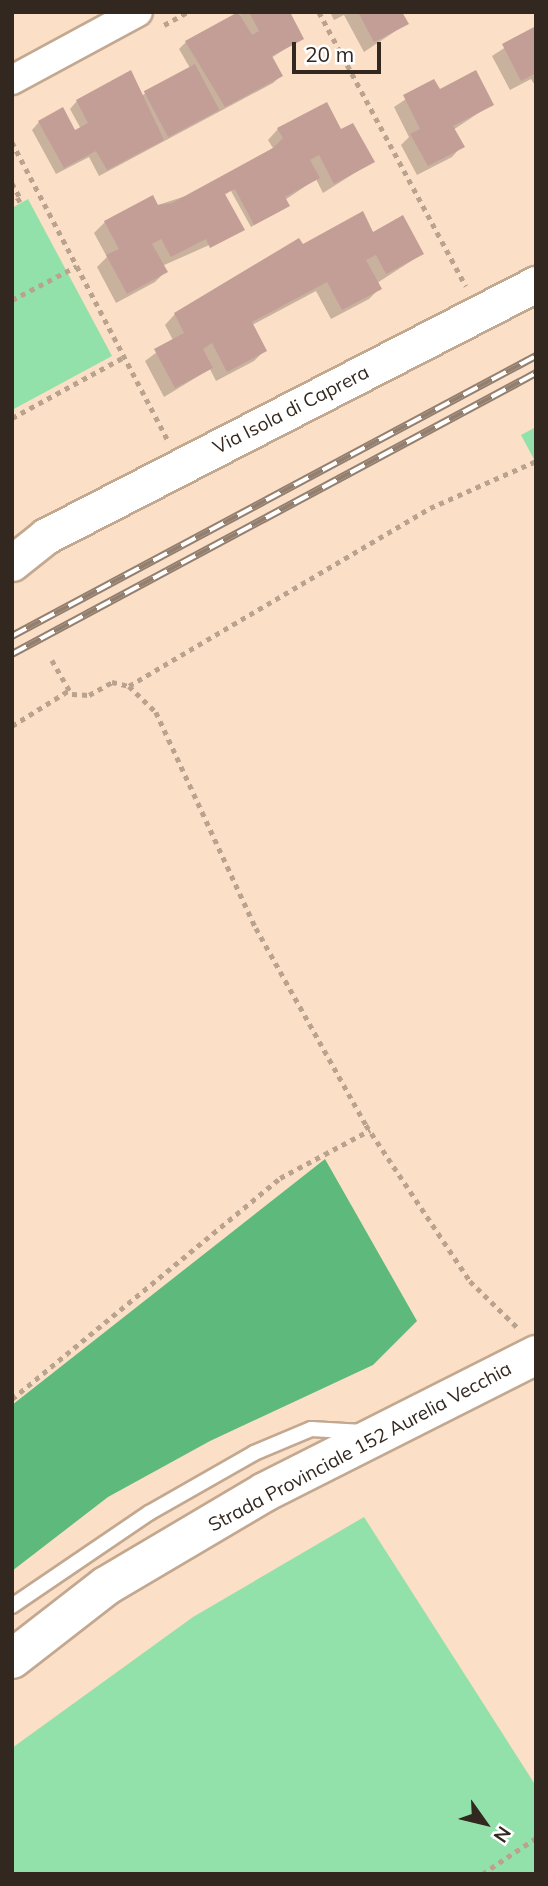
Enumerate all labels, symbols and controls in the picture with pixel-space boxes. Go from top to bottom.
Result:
scale bar [296,28,385,72]
text: 20 m [305,41,354,67]
street label: Via Isola di Caprera [209,361,373,459]
street label: Strada Provinciale 152 Aurelia Vecchia [205,1357,515,1537]
north arrow [450,1788,520,1858]
text: N [488,1822,516,1847]

